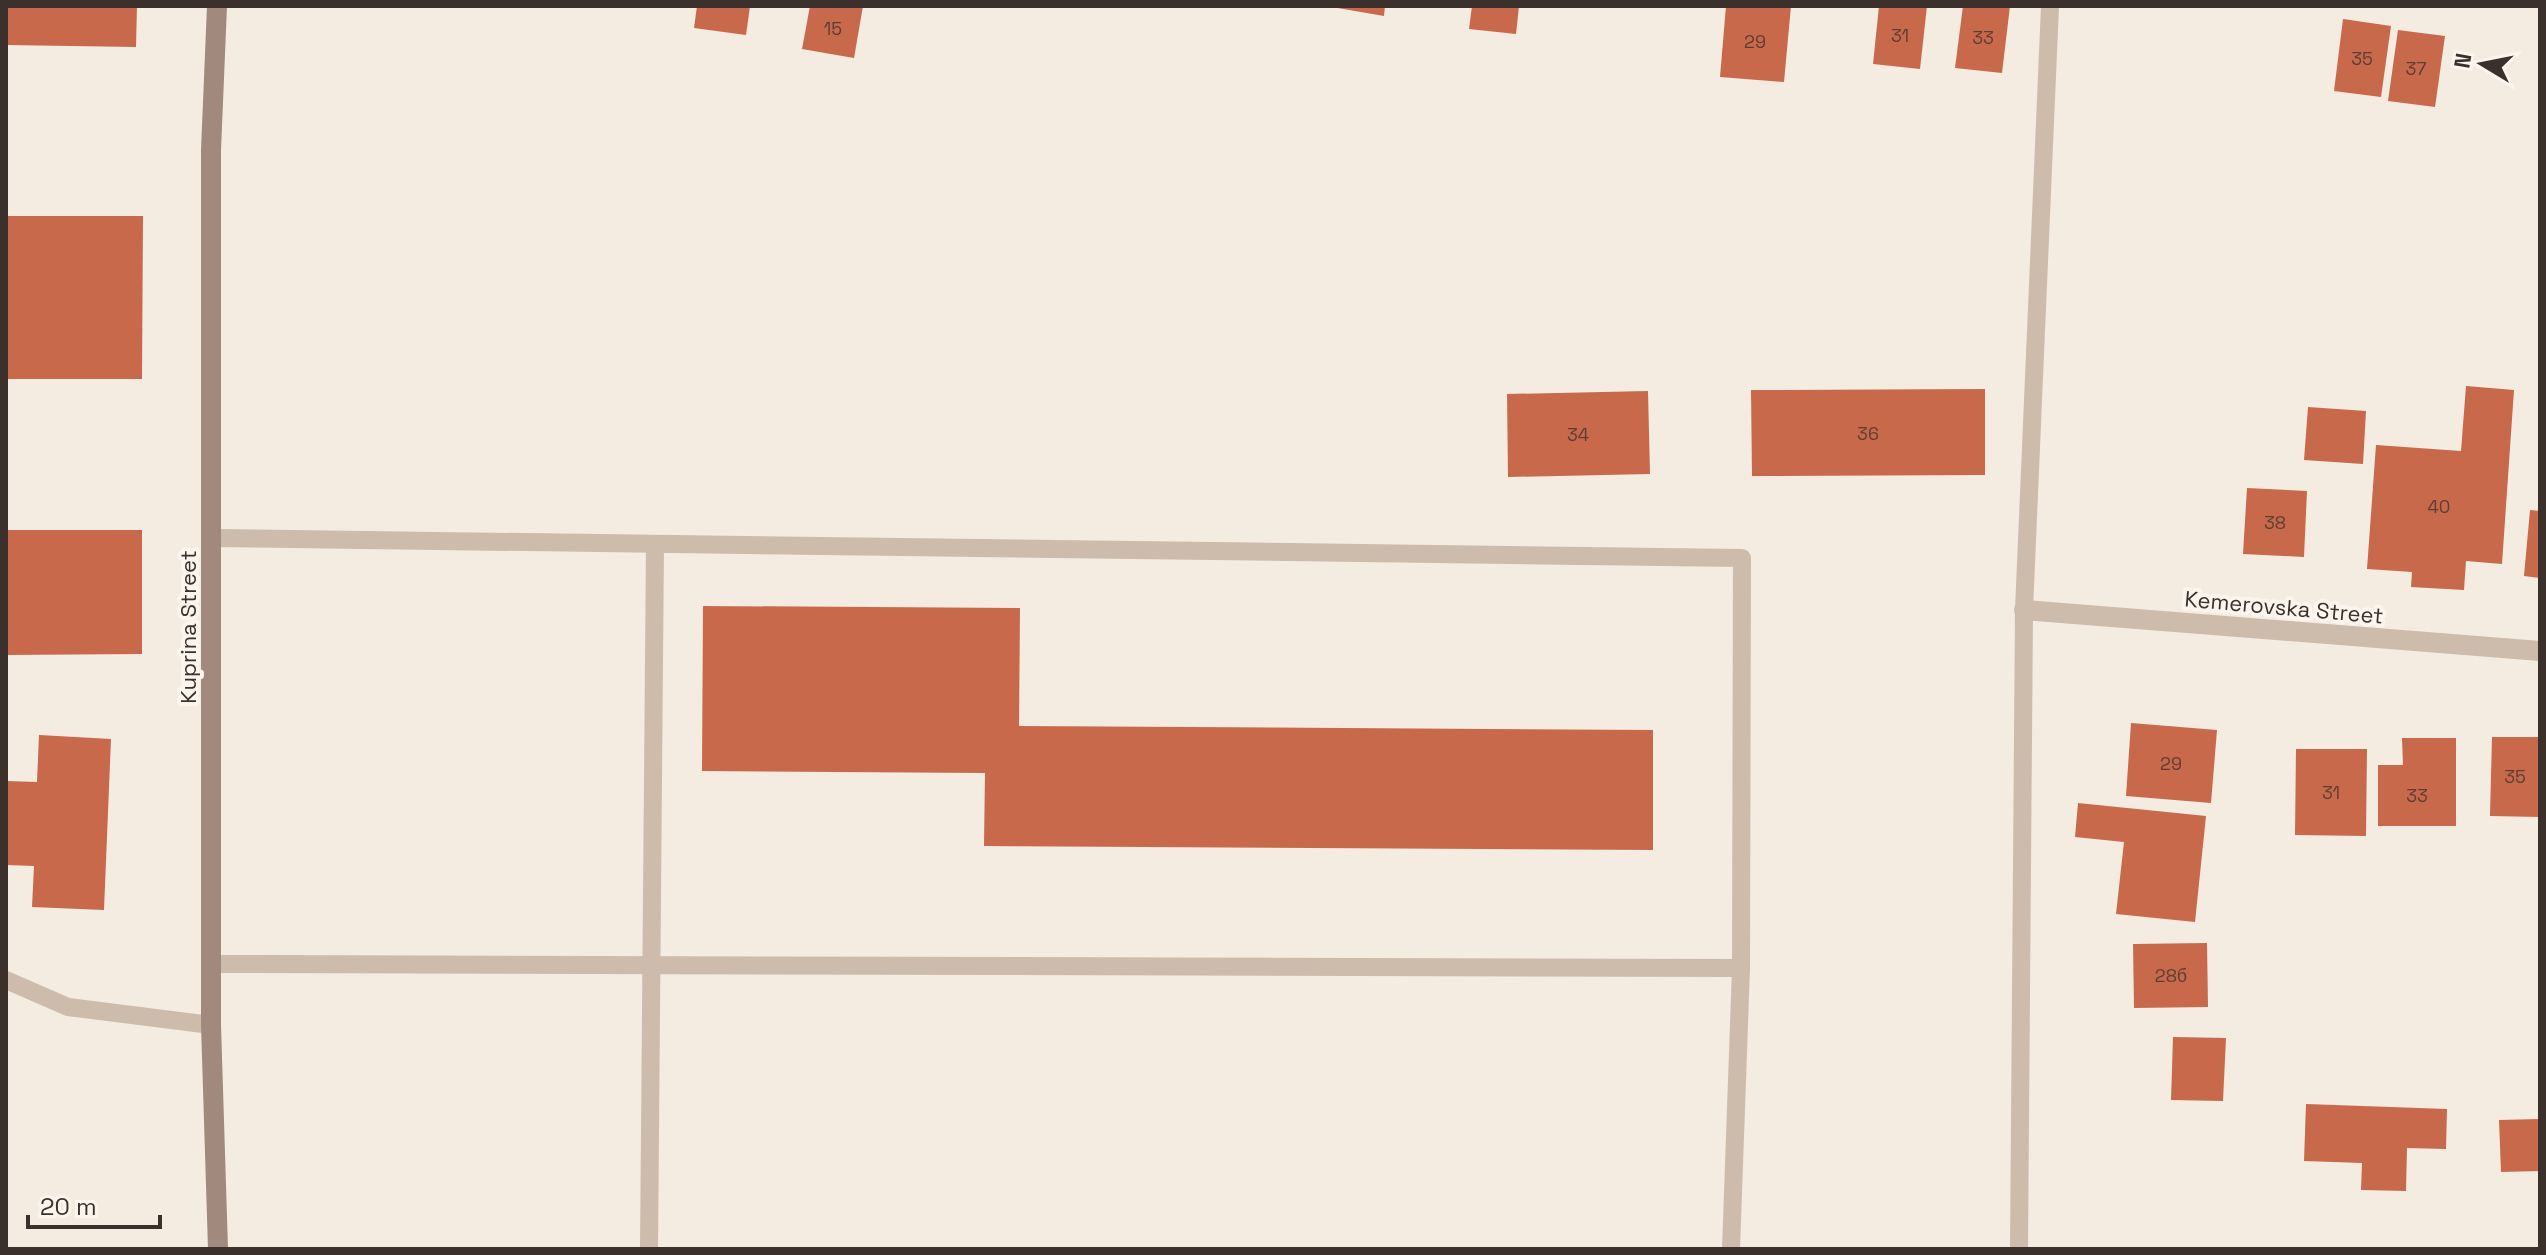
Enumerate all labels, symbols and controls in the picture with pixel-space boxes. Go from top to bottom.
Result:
house number: 15 [824,17,842,40]
house number: 31 [1891,24,1909,47]
north arrow [2442,24,2522,104]
house number: 33 [1972,26,1994,49]
house number: 29 [1744,30,1766,53]
house number: 35 [2351,47,2373,70]
text: N [2447,51,2477,70]
house number: 37 [2405,57,2427,80]
house number: 36 [1857,422,1879,445]
house number: 34 [1567,423,1589,446]
house number: 40 [2428,495,2450,518]
house number: 38 [2264,511,2286,534]
street label: Kuprina Street [174,550,202,704]
street label: Kemerovska Street [2184,584,2384,630]
house number: 29 [2160,752,2182,775]
house number: 35 [2504,765,2526,788]
house number: 31 [2322,781,2340,804]
house number: 33 [2406,784,2428,807]
house number: 28б [2155,964,2187,987]
scale bar [28,1179,160,1229]
text: 20 m [40,1191,97,1222]

